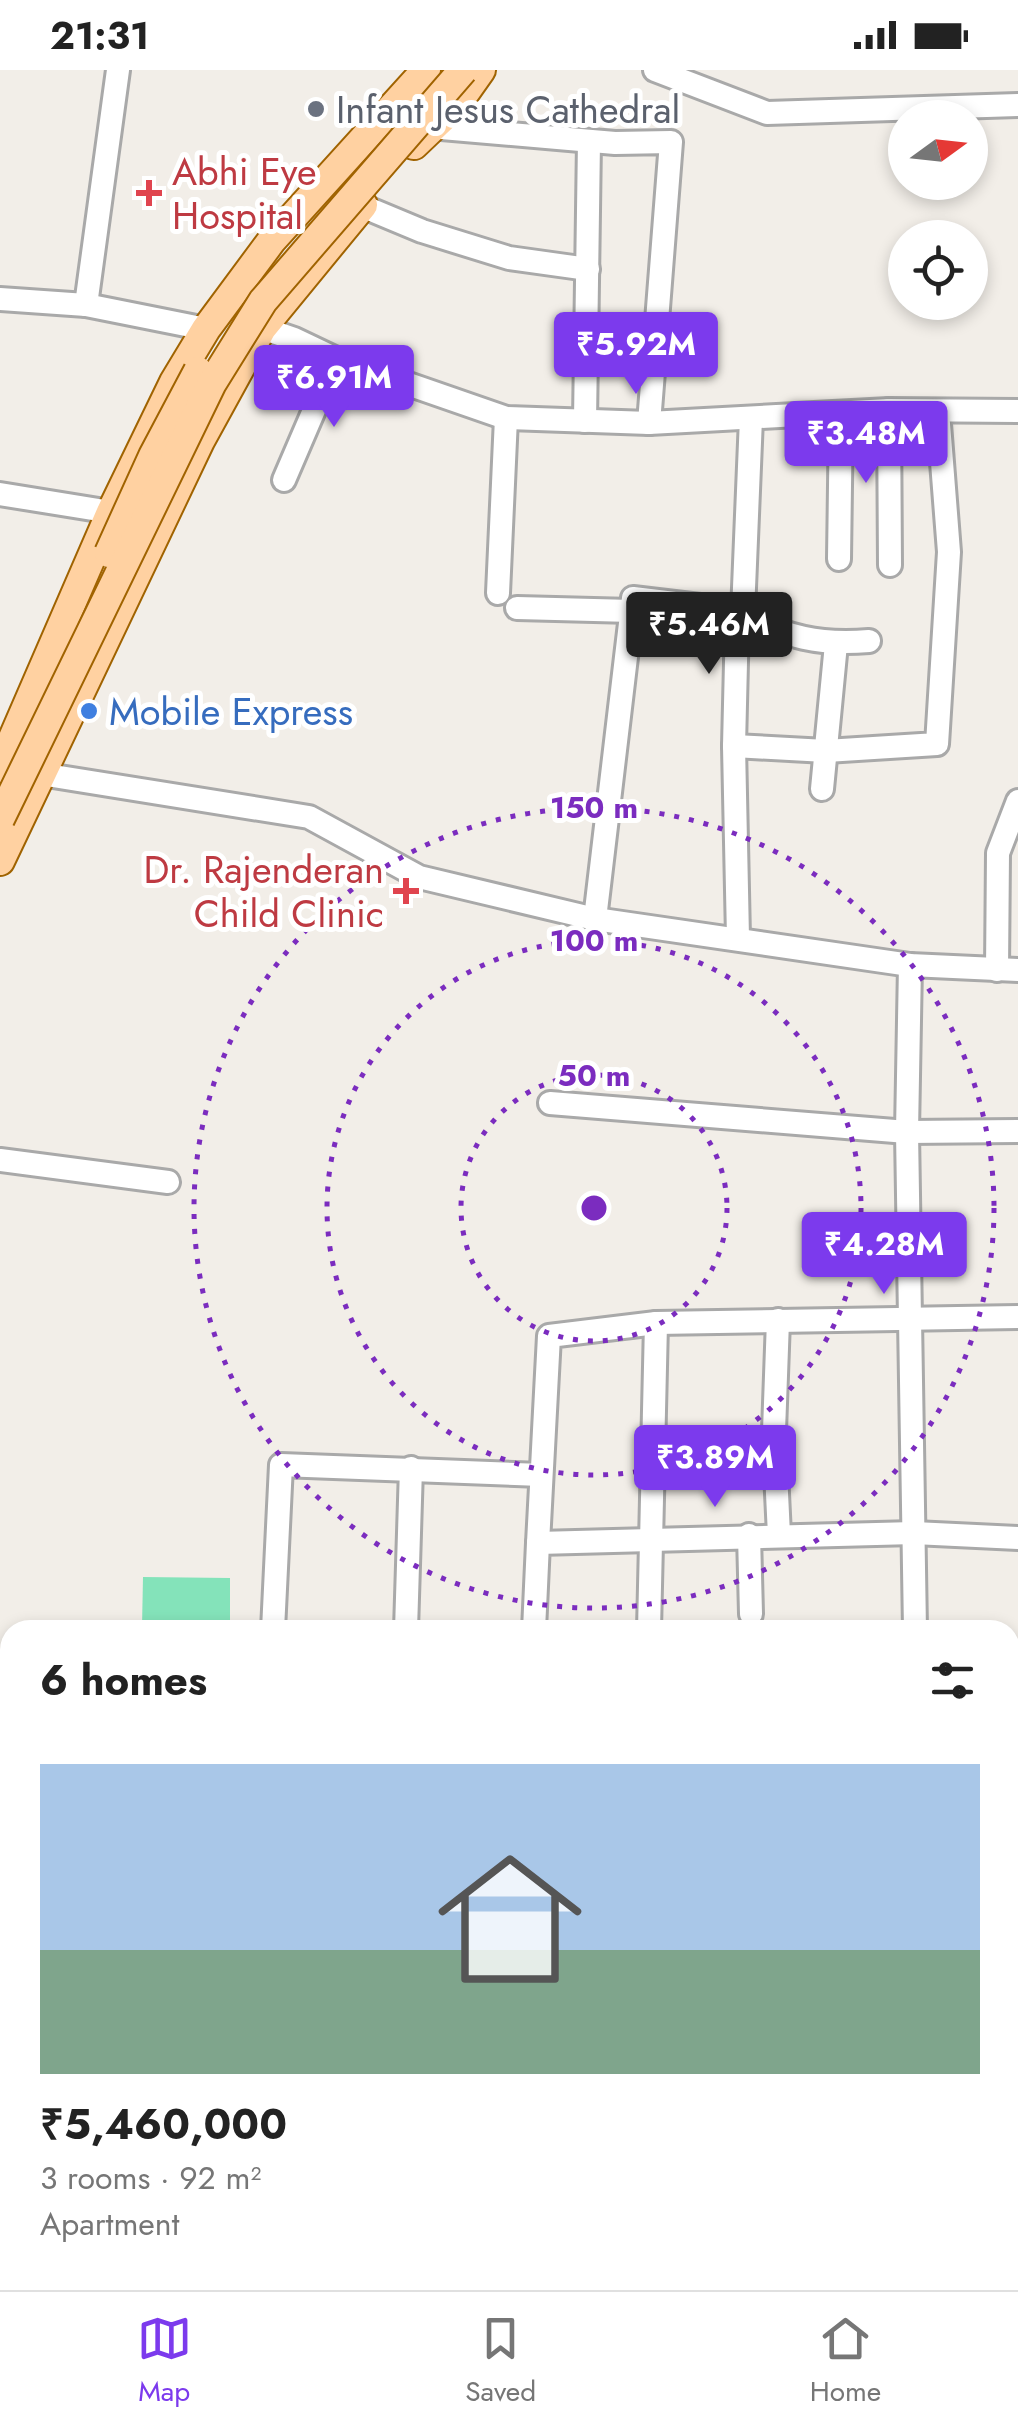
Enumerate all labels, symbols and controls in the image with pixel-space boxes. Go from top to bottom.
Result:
text: 21:31 [50,8,149,63]
place label: Infant Jesus Cathedral [336,82,680,137]
marker: Infant Jesus Cathedral [305,98,327,120]
north arrow [888,100,988,200]
map controls [888,100,988,320]
place label: Abhi Eye Hospital [172,144,317,243]
marker: Abhi Eye Hospital [136,180,162,206]
button: locate [888,220,988,320]
pin: ₹5.92M [555,312,717,397]
text: ₹5.92M [576,321,696,367]
pin: ₹6.91M [253,345,415,430]
text: ₹6.91M [276,354,392,400]
pin: ₹3.48M [785,401,947,486]
text: ₹3.48M [807,410,925,456]
pin: ₹5.46M [628,592,790,677]
text: ₹5.46M [648,601,770,647]
place label: Mobile Express [109,684,353,739]
marker: Mobile Express [78,700,100,722]
text: 150 m [550,786,638,829]
place label: Dr. Rajenderan Child Clinic [144,842,384,941]
marker: Dr. Rajenderan Child Clinic [393,878,419,904]
text: 100 m [550,919,638,962]
text: 50 m [558,1054,630,1097]
centre of rings [576,1190,612,1226]
pin: ₹4.28M [803,1212,965,1297]
text: ₹4.28M [824,1221,944,1267]
pin: ₹3.89M [634,1425,796,1510]
text: ₹3.89M [656,1434,774,1480]
text: 6 homes [40,1650,207,1711]
icon: filters [925,1653,980,1708]
icon: home [420,1829,600,2009]
text: ₹5,460,000 [40,2094,287,2155]
text: 3 rooms · 92 m² [40,2155,261,2201]
text: Apartment [40,2201,179,2247]
tab: Map [137,2311,192,2412]
tab: Saved [465,2311,536,2412]
tab: Home [810,2311,881,2412]

